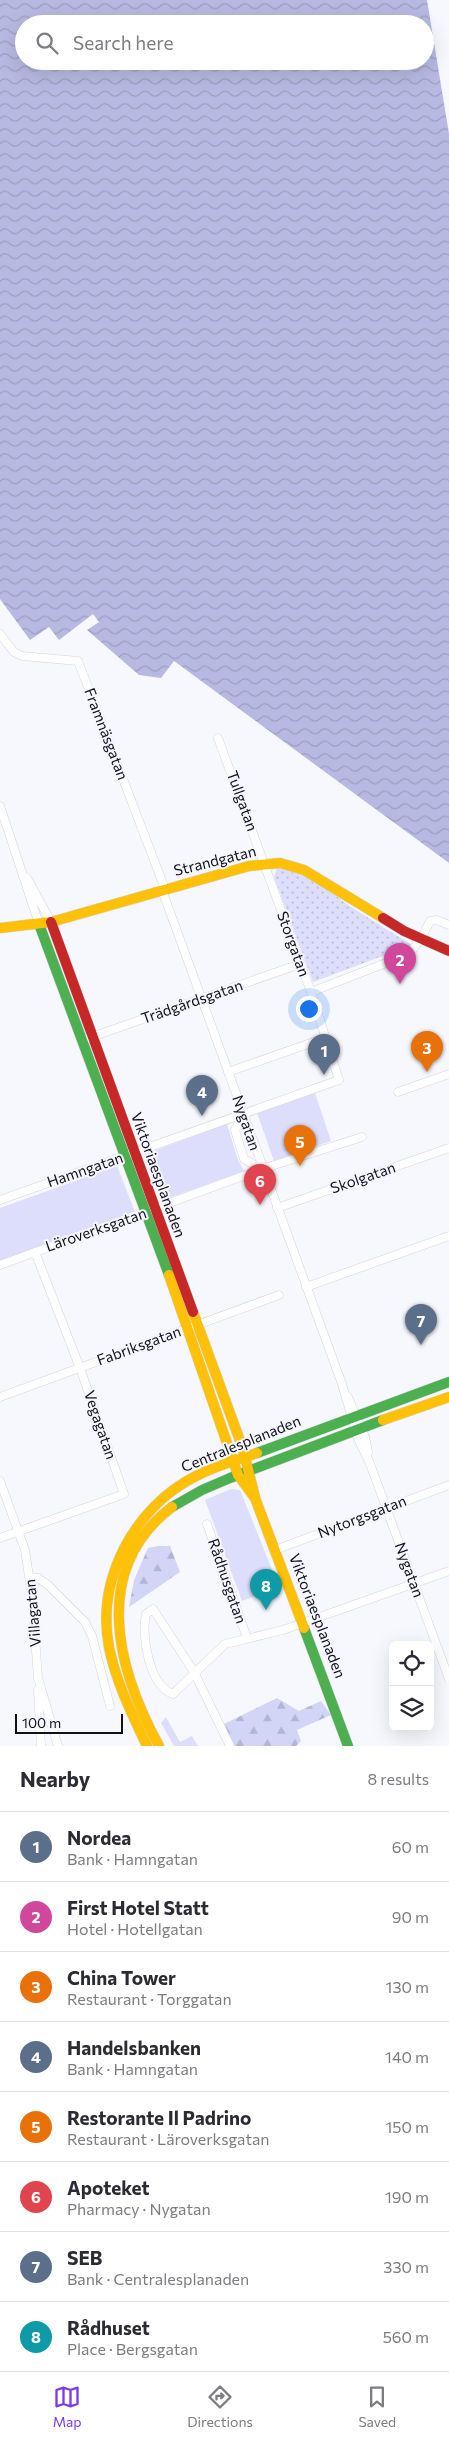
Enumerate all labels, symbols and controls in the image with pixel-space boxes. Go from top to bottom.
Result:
search box [15,15,434,70]
icon: search [33,29,61,57]
text: Search here [73,31,173,54]
street label: Framnäsgatan [81,685,133,782]
street label: Tullgatan [224,768,262,833]
street label: Strandgatan [172,841,258,879]
street label: Storgatan [274,909,314,979]
pin: 2 [384,943,416,984]
street label: Trädgårdsgatan [139,975,245,1027]
your location [296,996,322,1022]
pin: 3 [411,1031,443,1072]
pin: 1 [308,1034,340,1075]
pin: 4 [186,1075,218,1116]
street label: Nygatan [229,1093,265,1153]
street label: Viktoriaesplanaden [128,1110,190,1240]
pin: 5 [284,1125,316,1166]
street label: Hamngatan [44,1148,125,1190]
street label: Skolgatan [328,1158,398,1197]
pin: 6 [244,1164,276,1205]
street label: Läroverksgatan [43,1203,149,1255]
pin: 7 [405,1304,437,1345]
street label: Fabriksgatan [94,1322,183,1369]
street label: Vegagatan [81,1388,121,1461]
street label: Centralesplanaden [178,1411,303,1475]
street label: Nytorgsgatan [315,1491,409,1541]
street label: Rådhusgatan [205,1536,251,1626]
street label: Nygatan [392,1540,428,1600]
street label: Viktoriaesplanaden [286,1551,350,1680]
pin: 8 [250,1569,282,1610]
street label: Villagatan [20,1578,44,1648]
map controls [389,1641,434,1731]
button: locate [389,1641,434,1686]
button: layers [389,1686,434,1731]
scale bar [15,1711,122,1734]
text: 100 m [22,1714,61,1731]
text: Nearby [20,1766,90,1791]
text: 8 results [368,1769,429,1788]
text: Nordea [67,1826,131,1849]
text: 1 [32,1837,40,1856]
text: 60 m [392,1837,429,1856]
text: Bank · Hamngatan [67,1849,198,1868]
text: First Hotel Statt [67,1896,209,1919]
text: 2 [31,1907,41,1926]
text: 90 m [392,1907,429,1926]
text: Hotel · Hotellgatan [67,1919,203,1938]
text: China Tower [67,1966,176,1989]
text: 3 [31,1977,41,1996]
text: 130 m [386,1977,429,1996]
text: Restaurant · Torggatan [67,1989,232,2008]
text: Handelsbanken [67,2036,201,2059]
text: 4 [31,2047,41,2066]
text: 140 m [385,2047,429,2066]
text: Bank · Hamngatan [67,2059,198,2078]
text: Restorante Il Padrino [67,2106,251,2129]
text: 5 [31,2117,41,2136]
text: 150 m [386,2117,429,2136]
text: Restaurant · Läroverksgatan [67,2129,270,2148]
text: Apoteket [67,2176,150,2199]
text: 6 [31,2187,41,2206]
text: 190 m [385,2187,429,2206]
text: Pharmacy · Nygatan [67,2199,211,2218]
text: SEB [67,2246,102,2269]
text: 7 [32,2257,40,2276]
text: 330 m [383,2257,429,2276]
text: Bank · Centralesplanaden [67,2269,249,2288]
text: Rådhuset [67,2316,150,2339]
text: 8 [31,2327,41,2346]
text: 560 m [383,2327,429,2346]
text: Place · Bergsgatan [67,2339,198,2358]
tab: Map [53,2383,82,2430]
tab: Directions [187,2383,253,2430]
tab: Saved [358,2383,396,2430]

